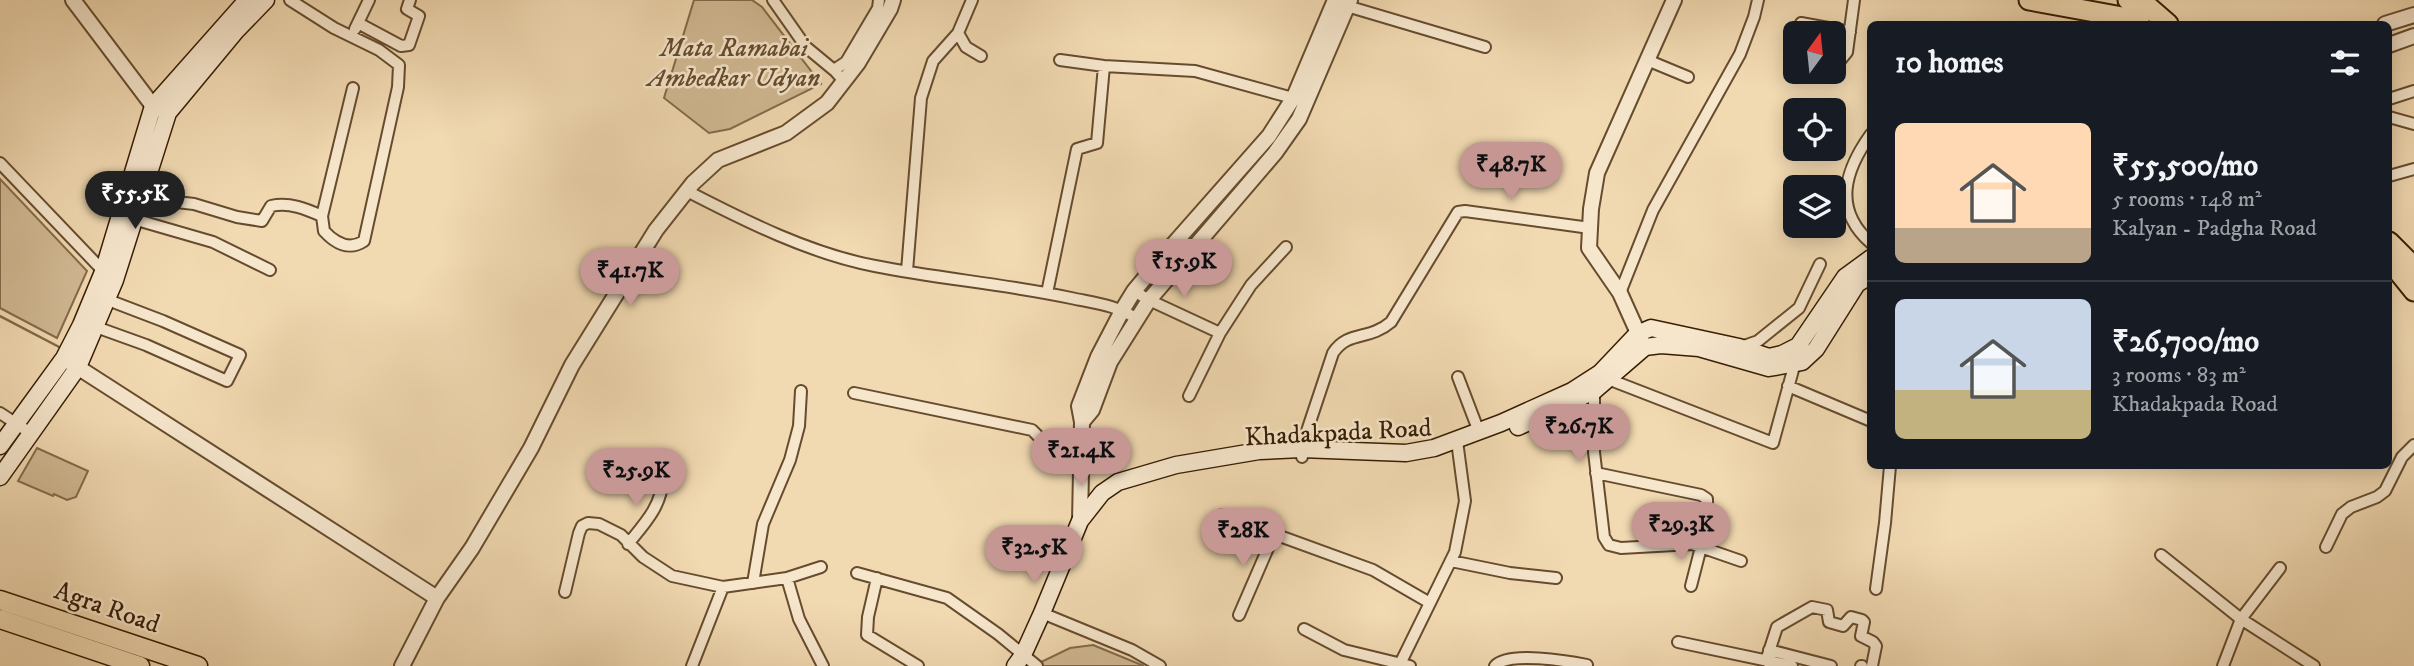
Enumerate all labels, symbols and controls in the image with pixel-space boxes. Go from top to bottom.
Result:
north arrow [1783,21,1846,84]
map controls [1783,21,1846,238]
park label: Mata Ramabai Ambedkar Udyan [645,32,820,95]
icon: filters [2326,44,2364,82]
text: 10 homes [1895,45,2004,82]
button: locate [1783,98,1846,161]
pin: ₹48.7K [1454,142,1568,202]
text: ₹55,500/mo [2112,148,2258,185]
text: ₹48.7K [1476,150,1546,179]
icon: home [1951,151,2035,235]
pin: ₹55.5K [78,172,192,231]
button: layers [1783,175,1846,238]
text: ₹55.5K [101,179,169,208]
text: 5 rooms · 148 m² [2112,185,2262,214]
text: Kalyan - Padgha Road [2112,214,2317,243]
pin: ₹15.9K [1127,240,1241,299]
text: ₹15.9K [1151,247,1217,276]
pin: ₹41.7K [573,248,687,308]
text: ₹41.7K [596,256,664,285]
text: ₹26,700/mo [2112,324,2259,361]
icon: home [1951,327,2035,411]
text: 3 rooms · 83 m² [2112,361,2246,390]
text: Khadakpada Road [2112,390,2278,419]
pin: ₹26.7K [1522,405,1636,464]
street label: Khadakpada Road [1244,412,1432,454]
text: ₹26.7K [1545,412,1613,441]
pin: ₹21.4K [1024,428,1138,488]
text: ₹21.4K [1047,436,1115,465]
pin: ₹25.9K [579,448,693,508]
text: ₹25.9K [602,456,670,485]
pin: ₹29.3K [1624,503,1738,562]
pin: ₹28K [1202,508,1284,568]
text: ₹29.3K [1648,510,1714,539]
text: ₹28K [1217,516,1269,545]
pin: ₹32.5K [977,526,1091,585]
text: ₹32.5K [1001,533,1067,562]
street label: Agra Road [50,575,164,641]

